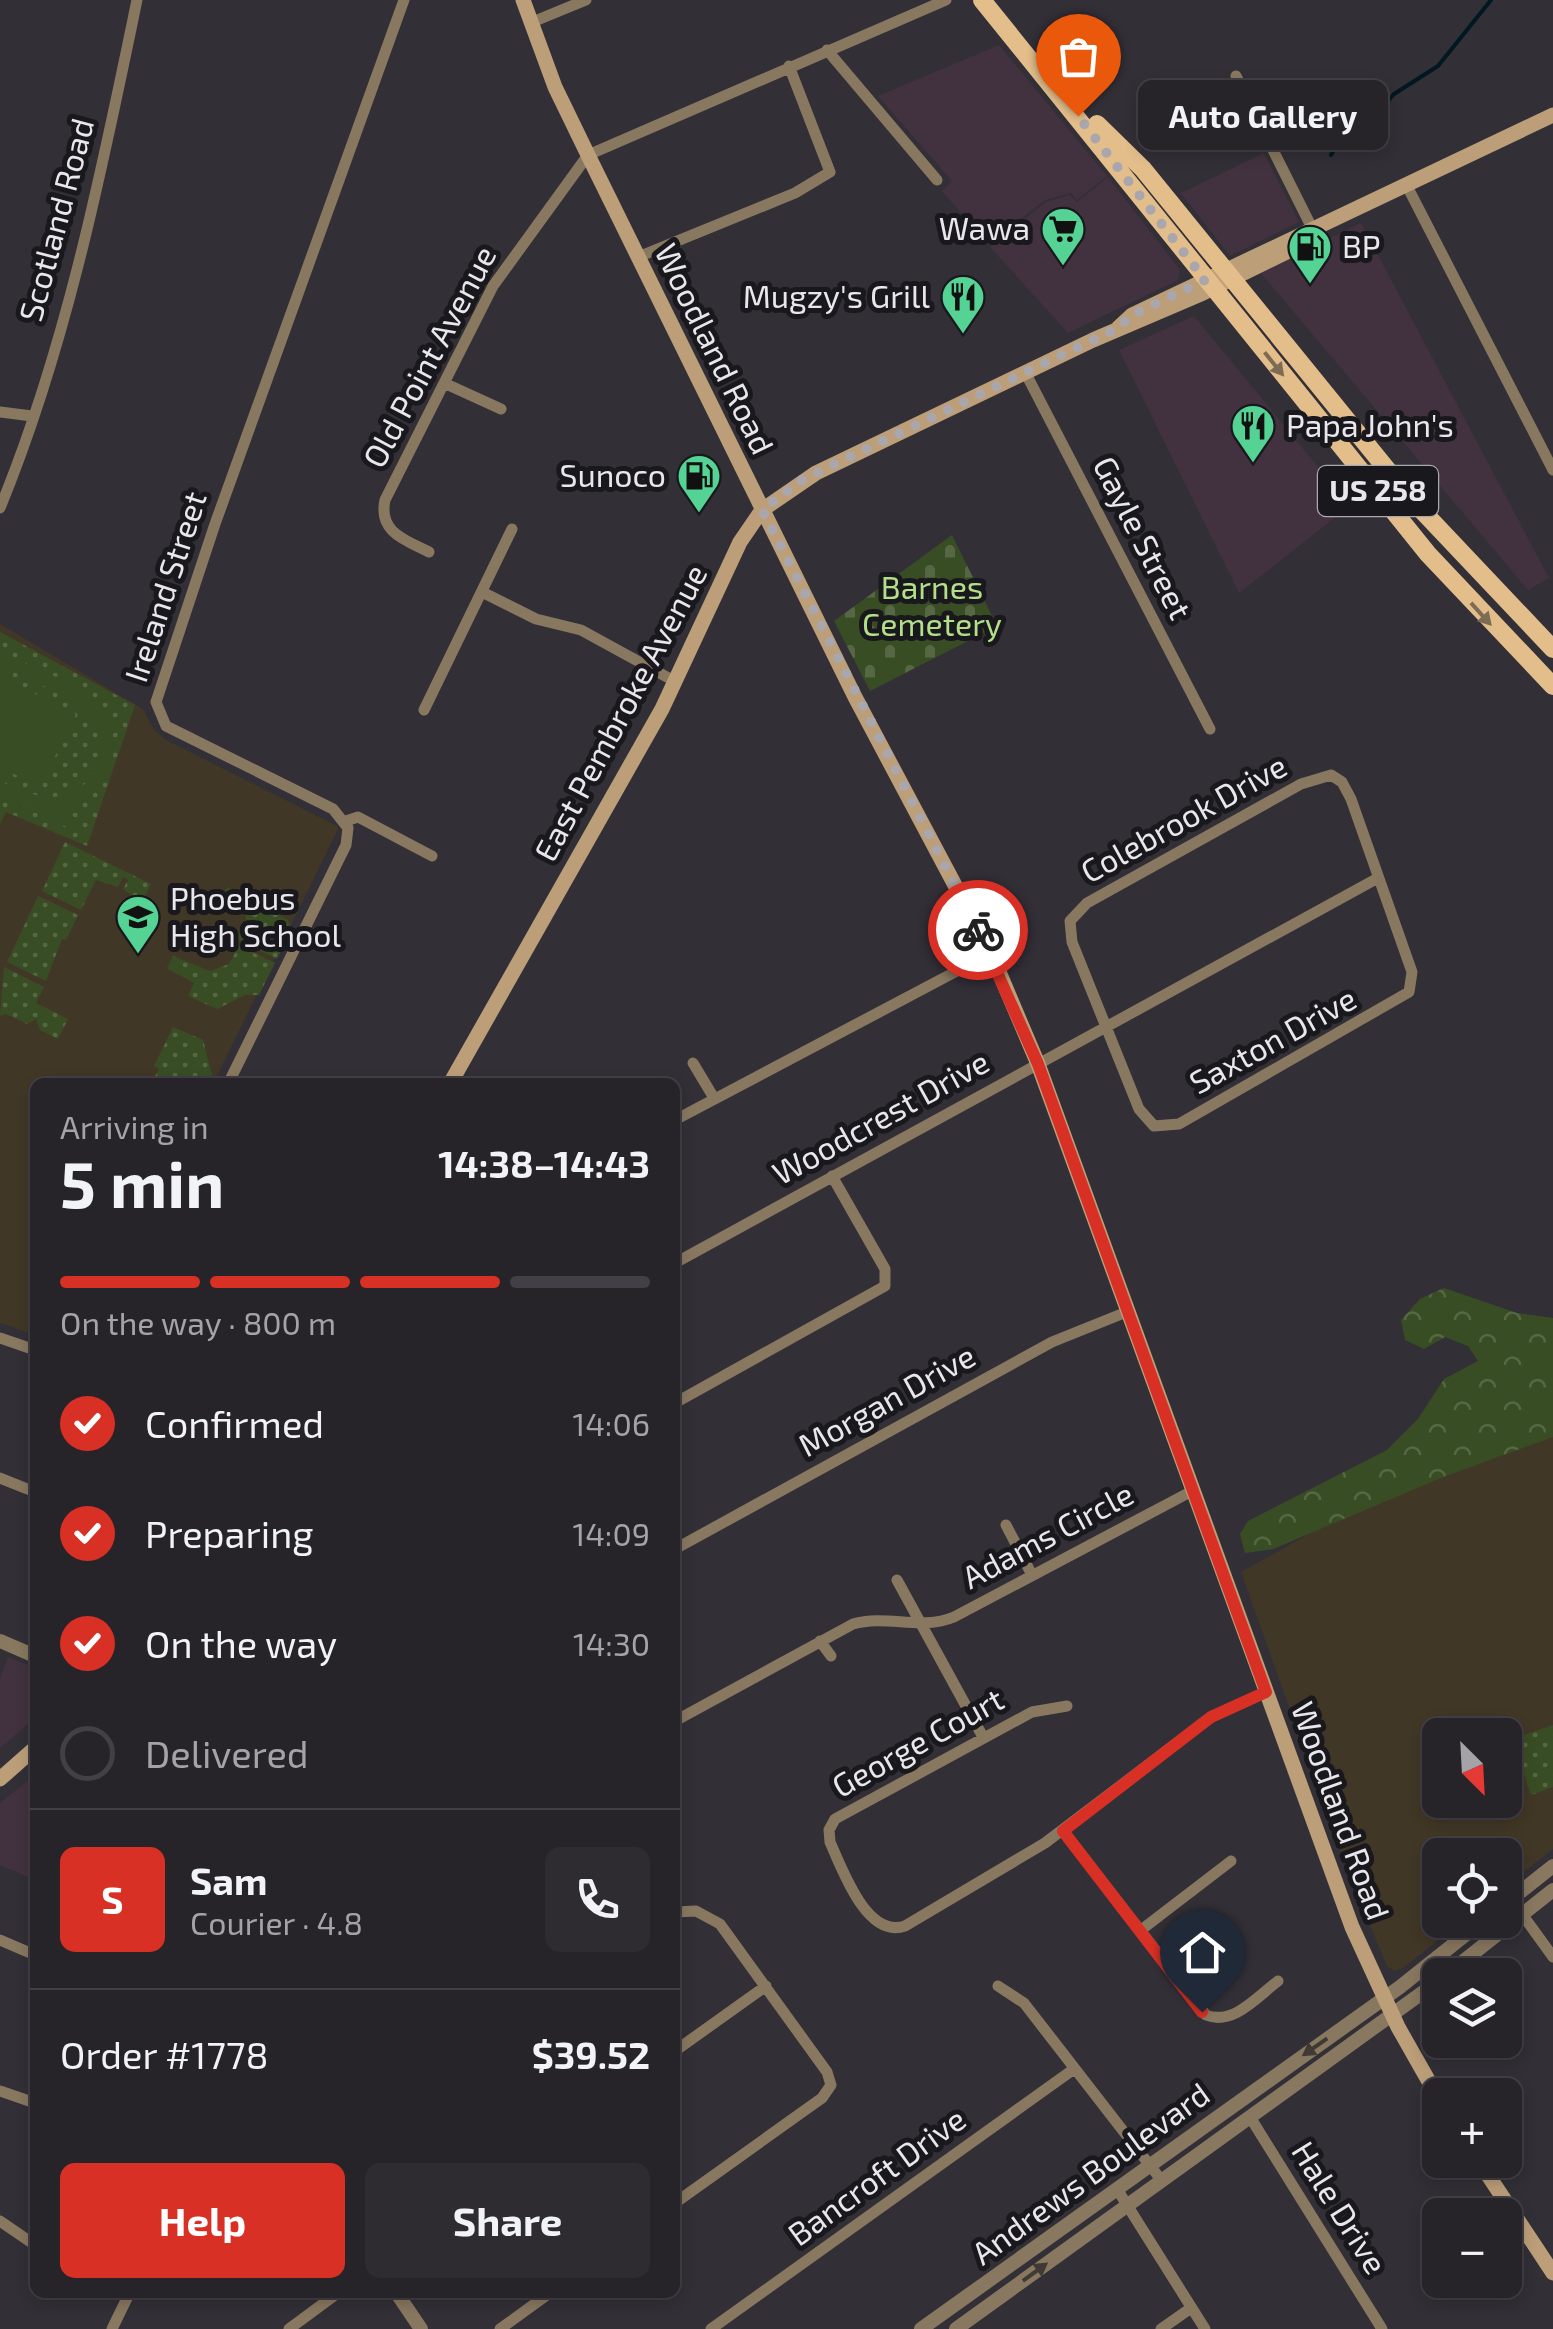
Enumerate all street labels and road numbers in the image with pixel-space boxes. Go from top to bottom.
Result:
street label: Scotland Road [10,114,100,325]
street label: Woodland Road [648,237,783,459]
street label: Old Point Avenue [354,239,503,473]
street label: Gayle Street [1087,449,1201,625]
road number: US 258 [1318,466,1438,516]
street label: Ireland Street [115,486,213,686]
street label: East Pembroke Avenue [525,557,714,867]
street label: Colebrook Drive [1074,745,1292,889]
street label: Saxton Drive [1182,978,1362,1101]
street label: Woodcrest Drive [765,1041,995,1191]
street label: Morgan Drive [791,1335,981,1463]
street label: Adams Circle [955,1473,1139,1595]
street label: George Court [825,1679,1009,1804]
street label: Woodland Road [1285,1696,1399,1925]
street label: Andrews Boulevard [964,2073,1216,2271]
street label: Bancroft Drive [780,2098,972,2252]
street label: Hale Drive [1285,2134,1396,2280]

